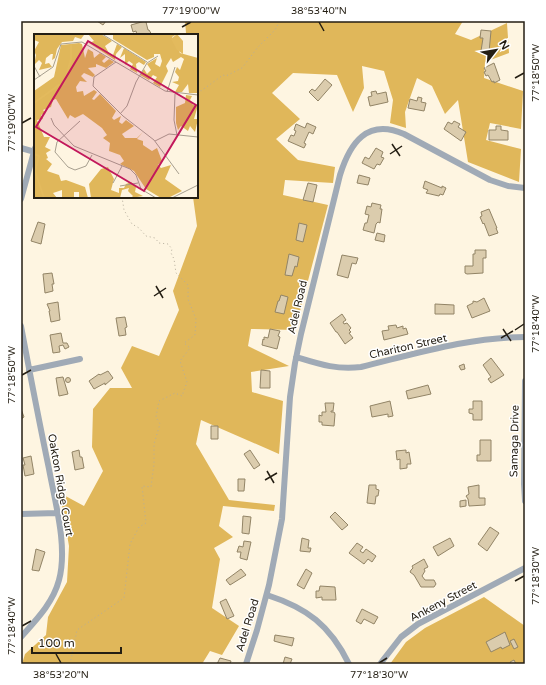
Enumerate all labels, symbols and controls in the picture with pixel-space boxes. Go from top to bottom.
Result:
text: 77°19'00"W [162,5,220,17]
text: 38°53'40"N [291,5,347,17]
north arrow [476,30,516,70]
inset map [34,34,198,198]
text: N [496,38,512,52]
text: 77°18'50"W [530,44,542,102]
text: 77°19'00"W [6,94,18,152]
street label: Adel Road [285,279,310,335]
text: 77°18'40"W [530,295,542,353]
street label: Chariton Street [368,331,448,362]
text: 77°18'50"W [6,346,18,404]
street label: Samaga Drive [507,405,522,477]
street label: Oakton Ridge Court [45,433,76,538]
text: 77°18'30"W [530,547,542,605]
street label: Ankeny Street [408,578,479,624]
text: 77°18'40"W [6,597,18,655]
street label: Adel Road [233,597,262,653]
scale bar [32,629,121,655]
text: 100 m [38,636,75,650]
text: 38°53'20"N [33,669,89,681]
text: 77°18'30"W [350,669,408,681]

